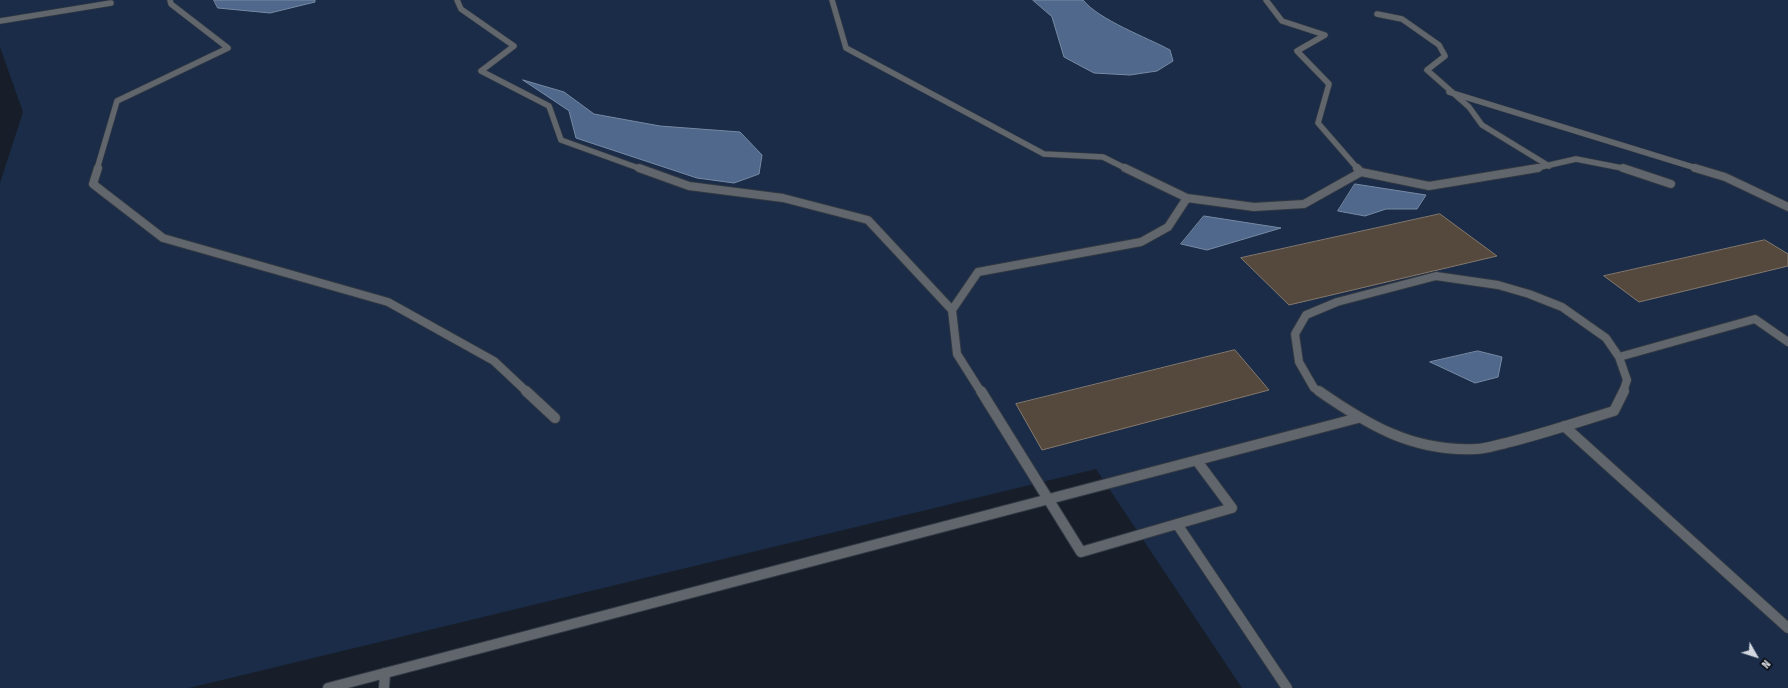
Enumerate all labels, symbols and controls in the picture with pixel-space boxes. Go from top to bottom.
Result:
north arrow [1736,636,1776,676]
text: N [1759,657,1773,671]

